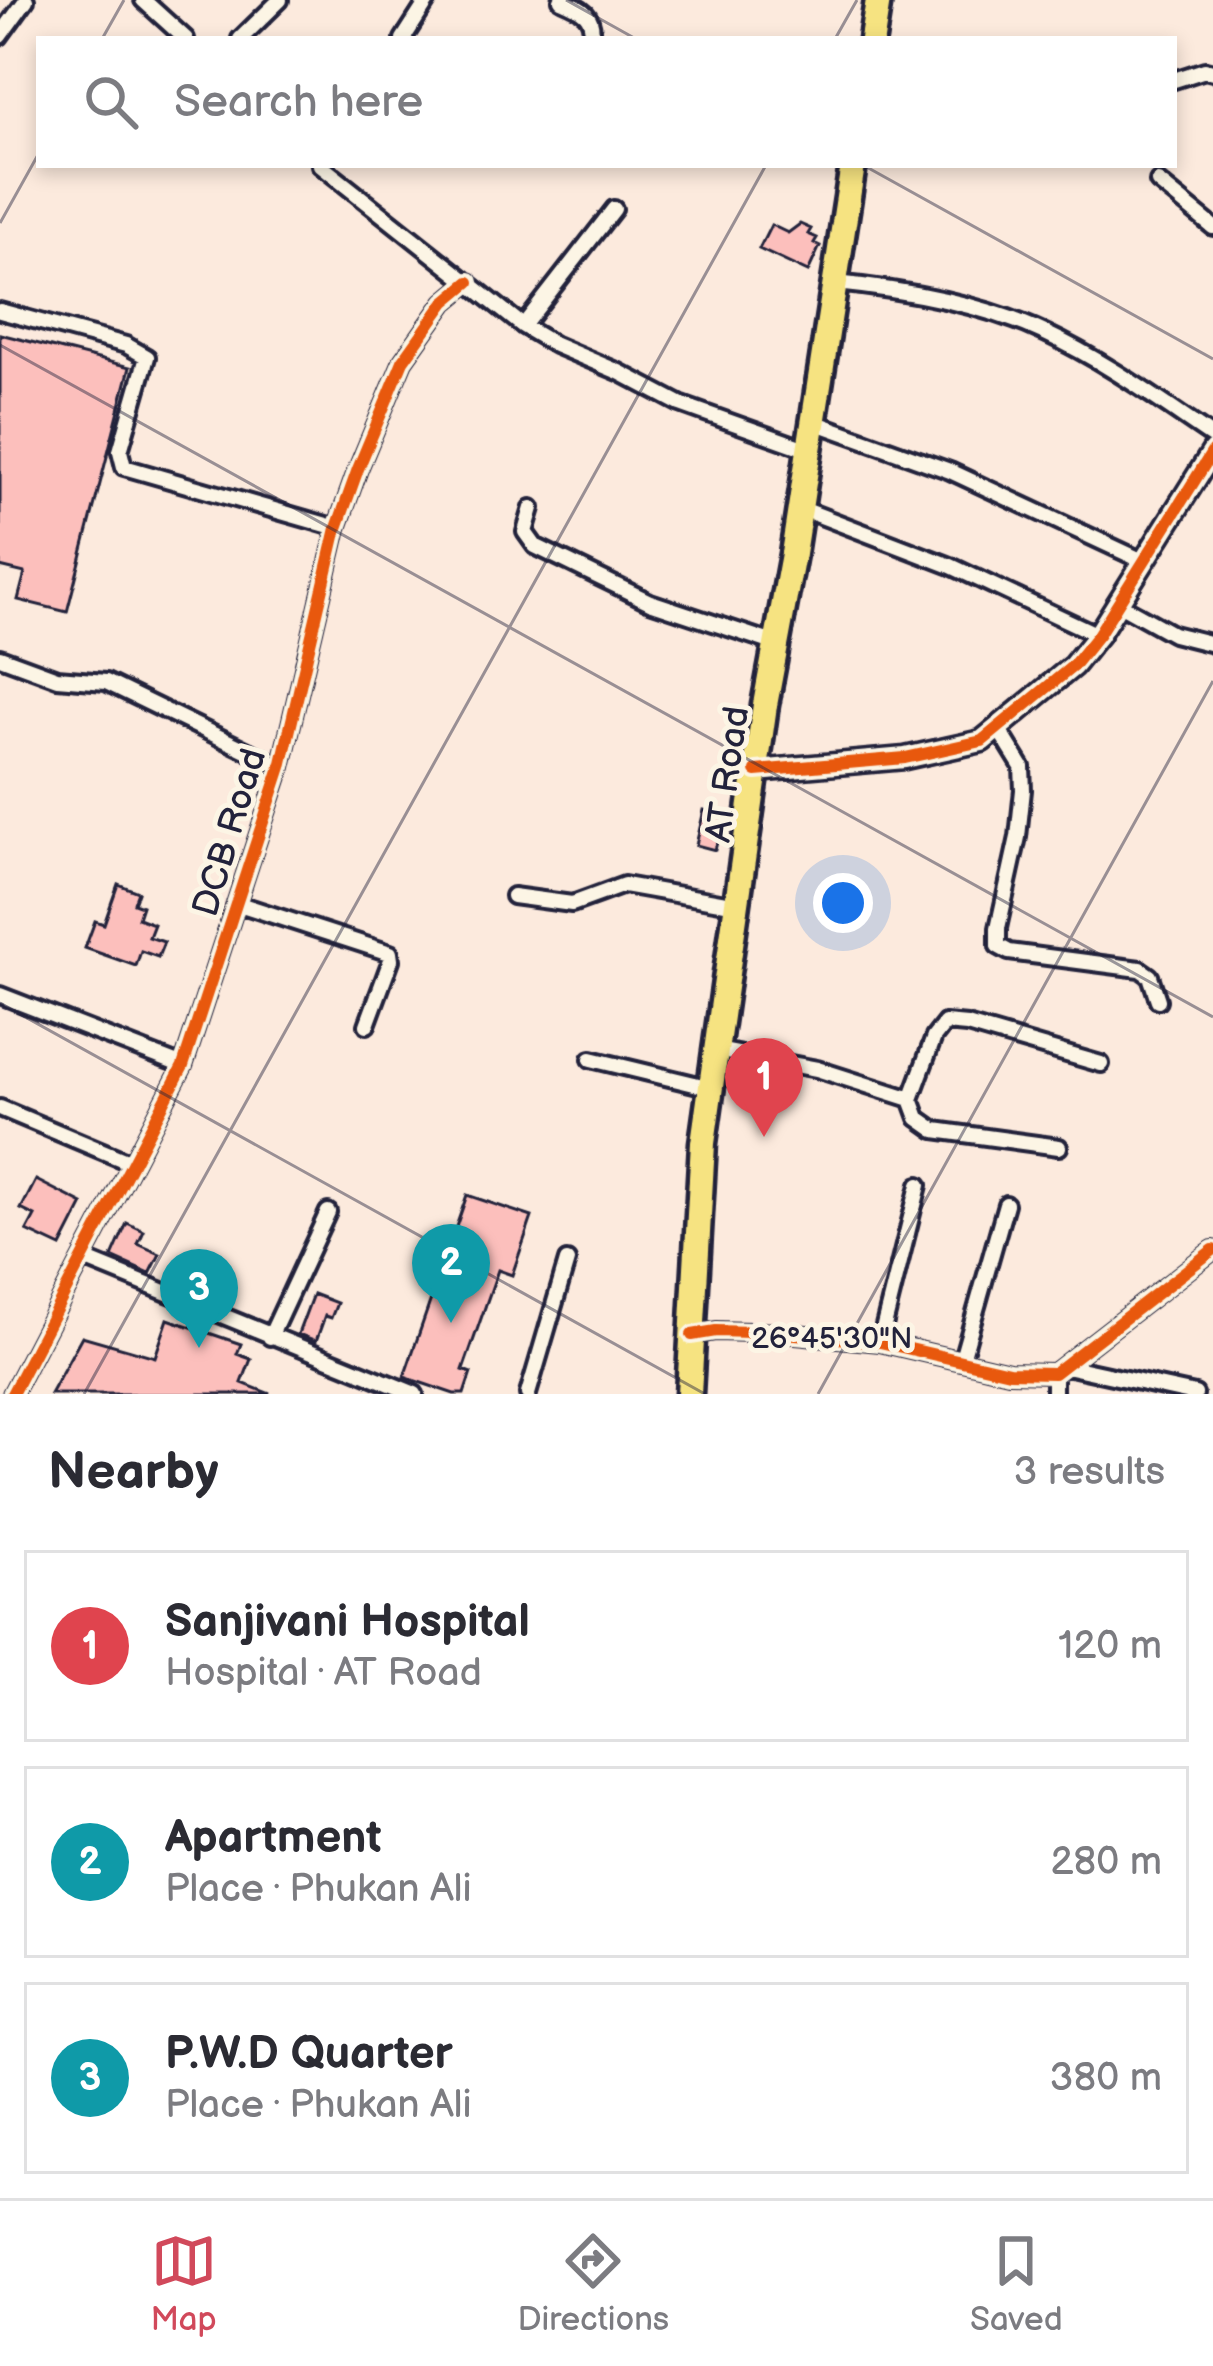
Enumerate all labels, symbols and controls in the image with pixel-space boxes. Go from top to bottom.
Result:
search box [36,36,1177,168]
icon: search [78,69,144,135]
text: Search here [174,75,423,130]
street label: AT Road [698,704,759,845]
street label: DCB Road [185,744,276,922]
your location [813,873,873,933]
pin: 1 [725,1038,803,1137]
pin: 2 [412,1224,490,1323]
pin: 3 [160,1249,238,1348]
text: 26°45'30"N [751,1321,913,1357]
text: Nearby [48,1442,219,1503]
text: 3 results [1013,1449,1165,1496]
text: Sanjivani Hospital [165,1595,530,1650]
text: 1 [82,1623,98,1670]
text: 120 m [1058,1623,1162,1670]
text: Hospital · AT Road [165,1650,482,1697]
text: Apartment [165,1811,382,1866]
text: 2 [78,1839,102,1886]
text: 280 m [1051,1839,1162,1886]
text: Place · Phukan Ali [165,1866,472,1913]
text: P.W.D Quarter [165,2027,453,2082]
text: 3 [79,2055,101,2102]
text: 380 m [1050,2055,1162,2102]
text: Place · Phukan Ali [165,2082,472,2129]
tab: Map [150,2228,217,2340]
tab: Directions [517,2228,669,2340]
tab: Saved [970,2228,1063,2340]

